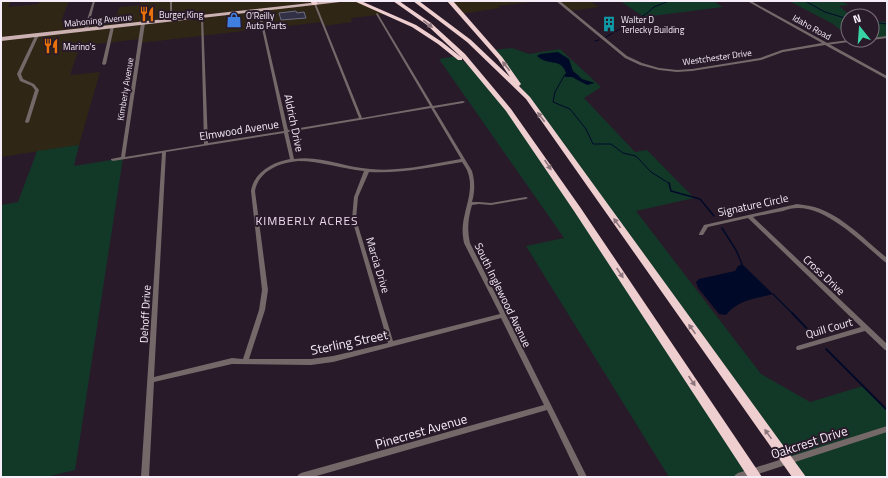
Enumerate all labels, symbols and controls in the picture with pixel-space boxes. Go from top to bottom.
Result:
restaurant icon: Burger King [138,5,156,23]
place label: Burger King [159,8,204,21]
north arrow [840,8,880,48]
place label: O'Reilly Auto Parts [246,9,286,32]
street label: Mahoning Avenue [63,10,133,30]
text: N [851,10,863,27]
shop icon: O'Reilly Auto Parts [225,11,243,29]
street label: Idaho Road [790,11,834,43]
place label: Walter D Terlecky Building [621,13,685,36]
building icon: Walter D Terlecky Building [600,15,618,33]
one-way arrow [422,19,433,28]
restaurant icon: Marino's [42,37,60,55]
place label: Marino's [63,40,96,53]
street label: Westchester Drive [682,46,753,68]
street label: Kimberly Avenue [114,56,136,121]
one-way arrow [502,60,510,71]
street label: Aldrich Drive [280,93,308,154]
one-way arrow [538,112,546,122]
street label: Elmwood Avenue [198,116,280,144]
one-way arrow [544,160,552,170]
street label: Signature Circle [716,190,790,220]
district label: KIMBERLY ACRES [255,211,359,230]
one-way arrow [613,218,621,228]
street label: Marcia Drive [362,235,394,295]
street label: South Inglewood Avenue [471,240,536,350]
street label: Cross Drive [799,251,849,299]
one-way arrow [616,268,624,278]
street label: Dehoff Drive [135,284,155,343]
street label: Quill Court [804,314,855,342]
one-way arrow [688,323,697,334]
street label: Sterling Street [309,324,390,360]
one-way arrow [688,376,696,386]
street label: Pinecrest Avenue [373,408,469,454]
street label: Oakcrest Drive [768,420,850,464]
one-way arrow [765,429,773,439]

